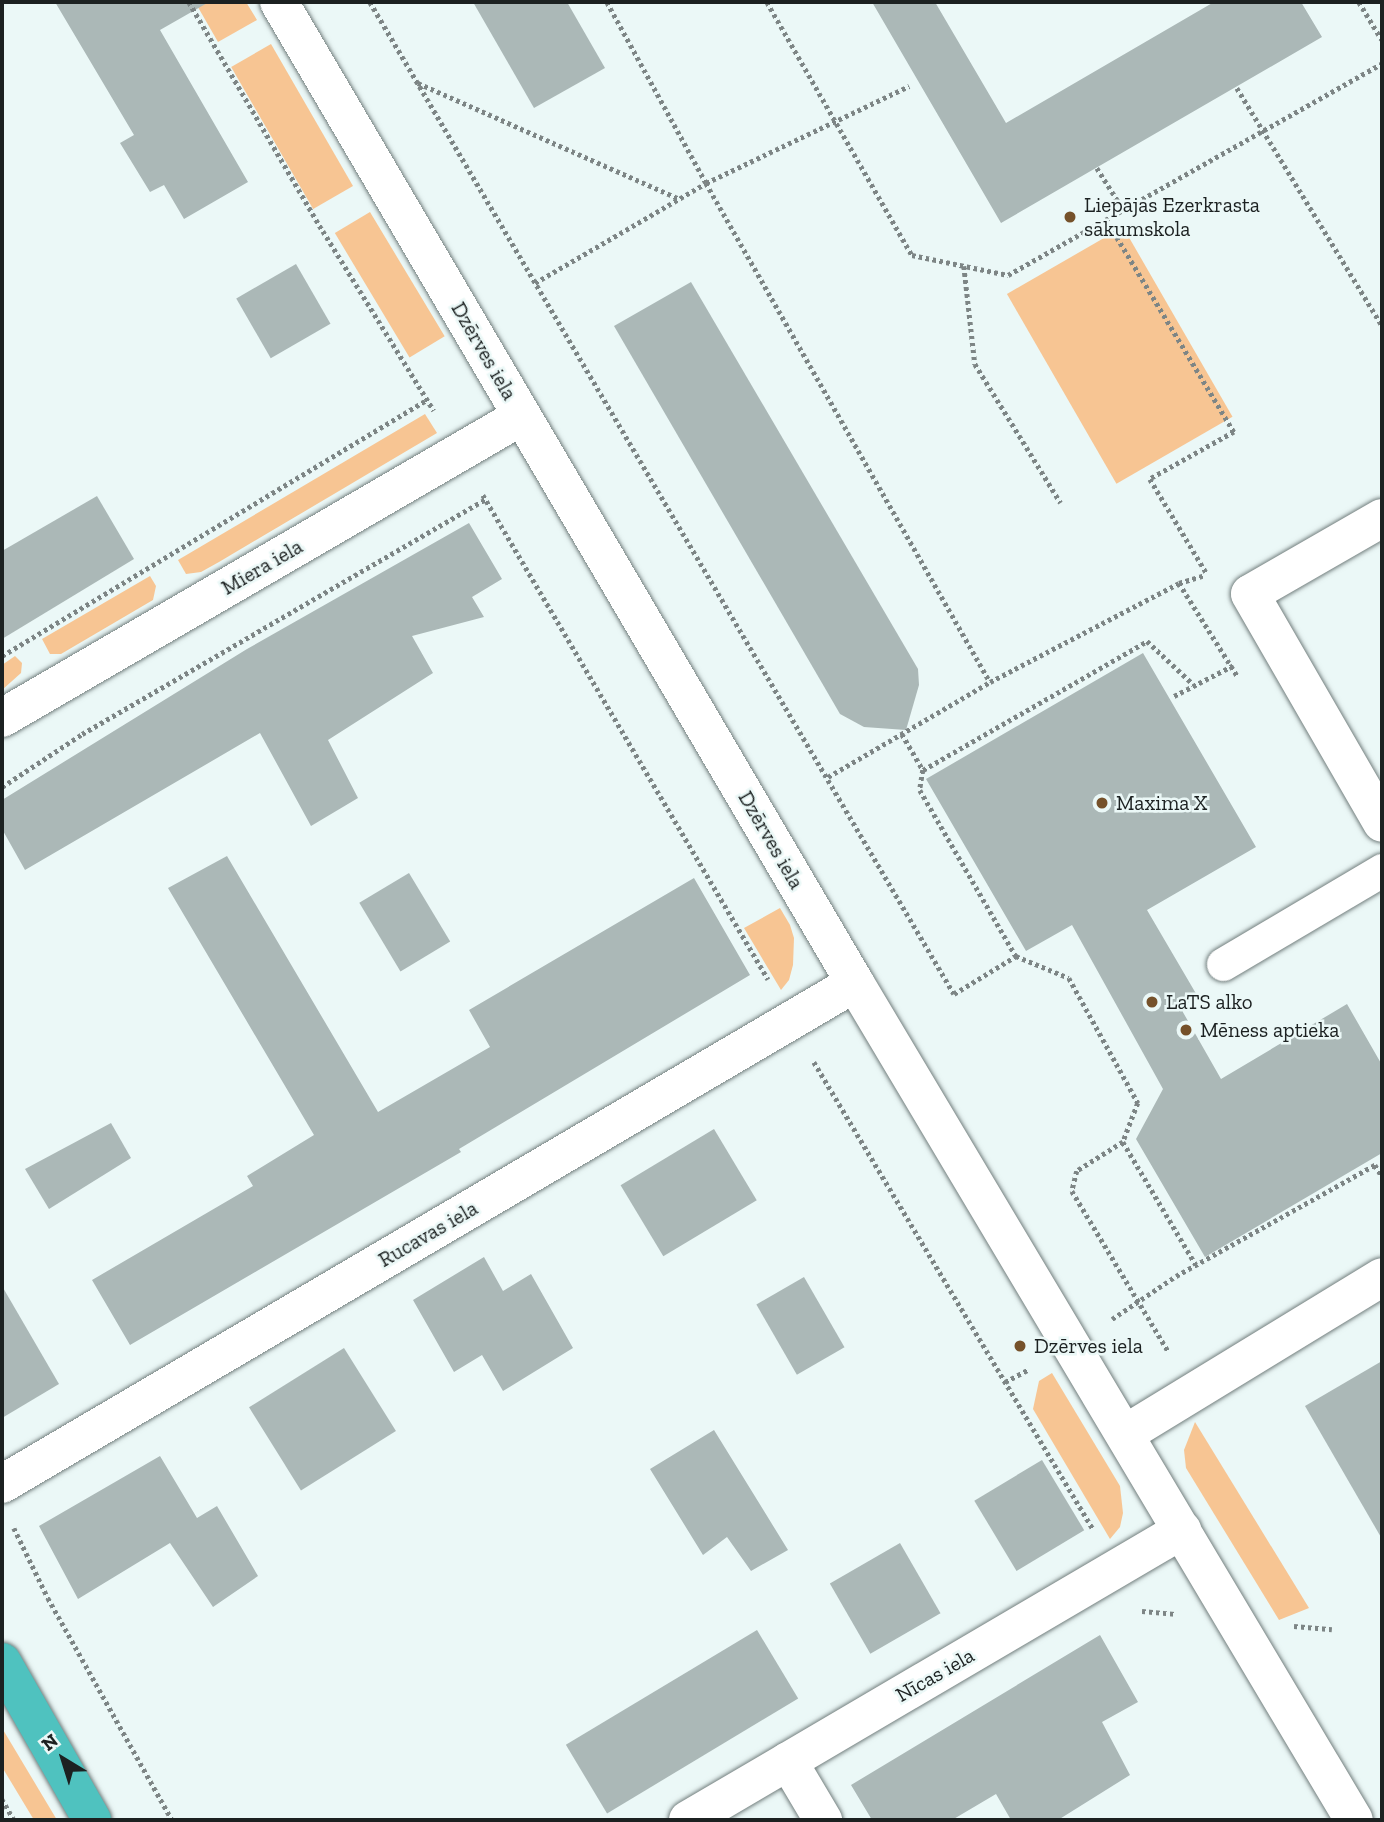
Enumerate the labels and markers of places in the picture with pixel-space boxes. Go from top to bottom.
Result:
place label: Liepājas Ezerkrasta sākumskola [1084,192,1260,242]
marker: Liepājas Ezerkrasta sākumskola [1062,209,1078,225]
place label: Maxima X [1116,790,1207,816]
marker: Maxima X [1094,795,1110,811]
place label: LaTS alko [1166,989,1253,1015]
marker: LaTS alko [1144,994,1160,1010]
place label: Mēness aptieka [1200,1017,1339,1043]
marker: Mēness aptieka [1178,1022,1194,1038]
place label: Dzērves iela [1034,1333,1143,1359]
marker: Dzērves iela [1012,1338,1028,1354]

